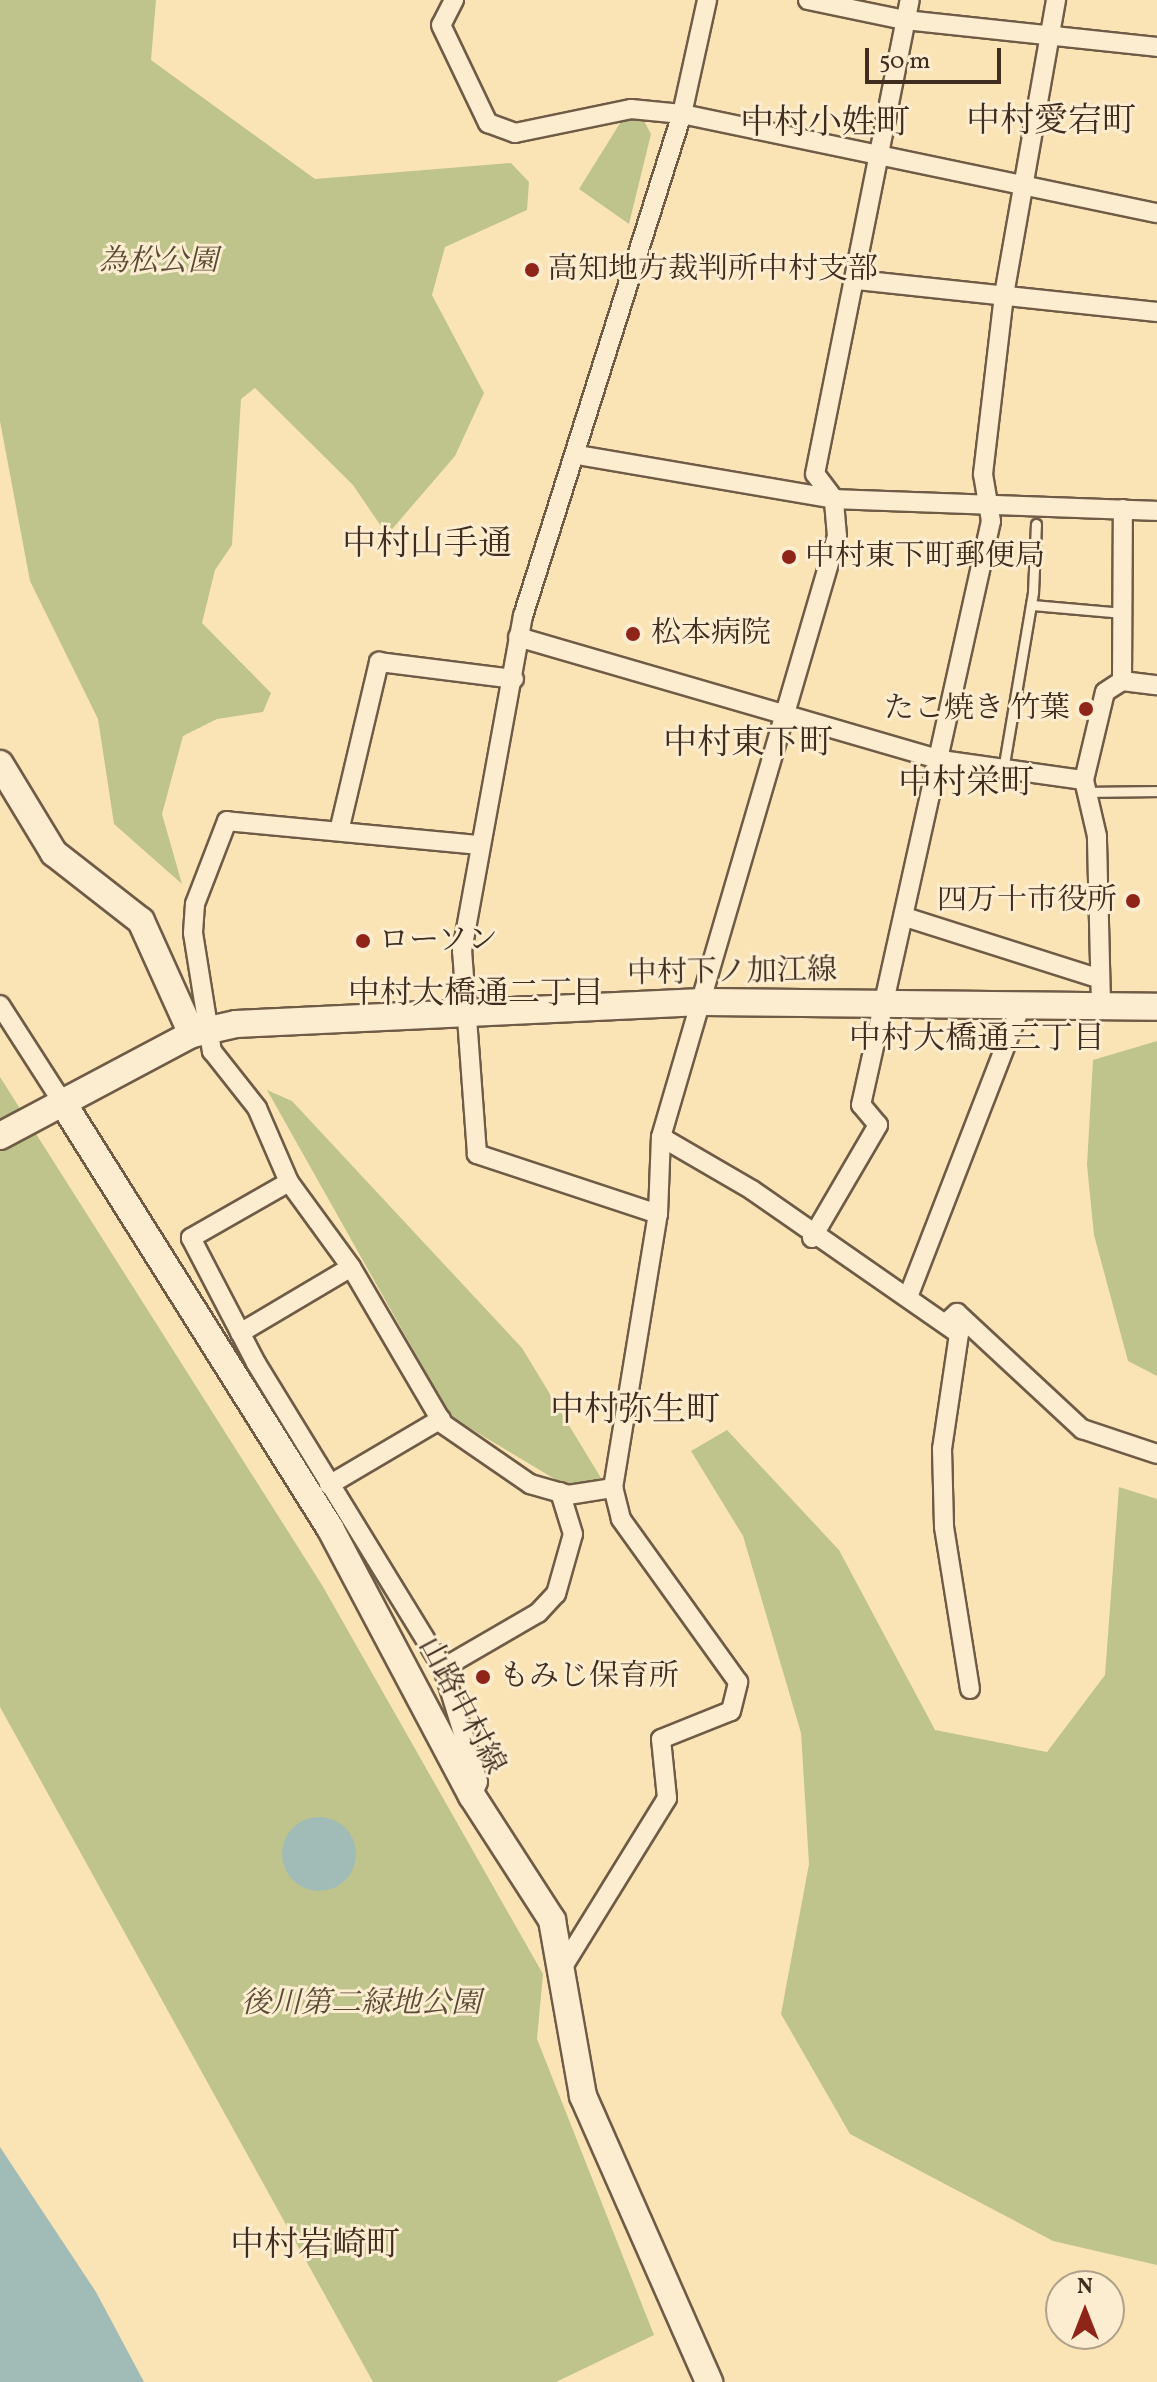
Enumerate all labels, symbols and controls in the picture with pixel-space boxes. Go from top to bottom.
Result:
scale bar [869,32,1005,82]
text: 50 m [879,45,931,79]
district label: 中村愛宕町 [966,103,1136,143]
district label: 中村小姓町 [740,105,910,145]
park label: 為松公園 [98,244,218,280]
place label: 高知地方裁判所中村支部 [548,252,878,288]
marker: 高知地方裁判所中村支部 [523,261,541,279]
district label: 中村山手通 [342,526,512,566]
place label: 中村東下町郵便局 [805,539,1045,575]
marker: 中村東下町郵便局 [780,548,798,566]
place label: 松本病院 [651,616,771,652]
marker: 松本病院 [622,623,644,645]
place label: たこ焼き 竹葉 [884,691,1070,727]
marker: たこ焼き 竹葉 [1077,700,1095,718]
district label: 中村東下町 [663,725,833,765]
district label: 中村栄町 [898,765,1034,805]
place label: 四万十市役所 [937,883,1117,919]
marker: 四万十市役所 [1124,892,1142,910]
place label: ローソン [379,923,499,959]
marker: ローソン [354,932,372,950]
street label: 中村下ノ加江線 [627,953,837,993]
district label: 中村大橋通二丁目 [348,976,604,1014]
district label: 中村大橋通三丁目 [849,1021,1105,1059]
district label: 中村弥生町 [550,1392,720,1432]
street label: 山路中村線 [410,1631,512,1781]
place label: もみじ保育所 [499,1659,679,1695]
marker: もみじ保育所 [474,1668,492,1686]
park label: 後川第二緑地公園 [241,1986,481,2022]
district label: 中村岩崎町 [230,2227,400,2267]
north arrow [1045,2270,1125,2350]
text: N [1077,2272,1093,2303]

